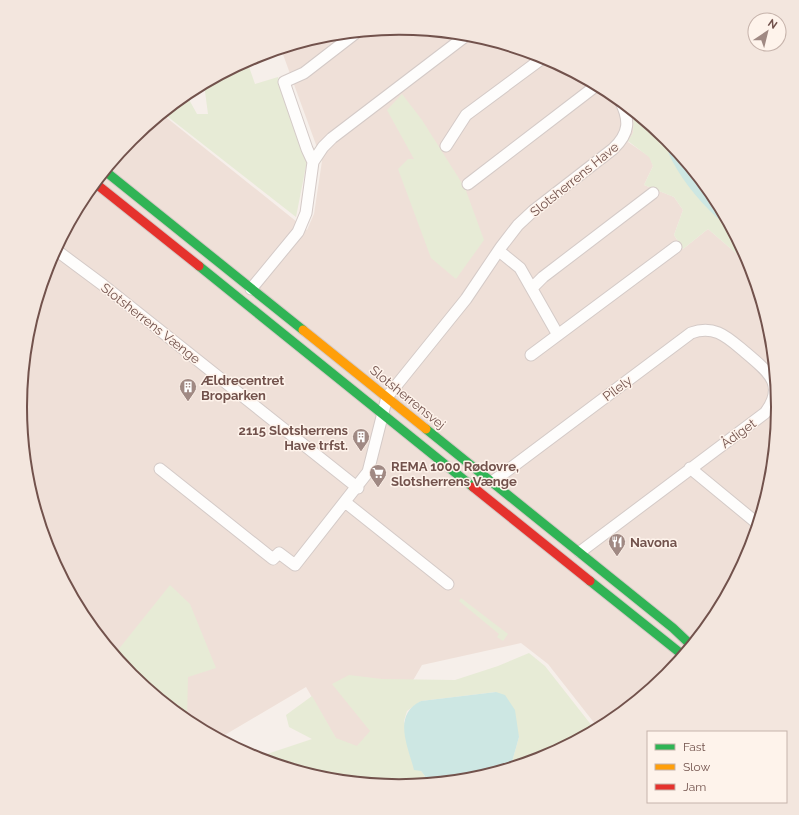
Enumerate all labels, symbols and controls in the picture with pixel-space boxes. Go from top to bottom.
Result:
north arrow [747,12,787,52]
text: N [765,16,780,32]
street label: Slotsherrens Have [527,139,622,220]
street label: Slotsherrens Vænge [98,280,204,367]
street label: Slotsherrensvej [367,362,448,432]
place label: Ældrecentret Broparken [200,373,284,403]
street label: Pilely [600,373,635,404]
building icon: Ældrecentret Broparken [178,377,198,402]
street label: Ådiget [717,415,759,451]
place label: 2115 Slotsherrens Have trfst. [239,423,349,453]
building icon: 2115 Slotsherrens Have trfst. [351,427,371,452]
place label: REMA 1000 Rødovre, Slotsherrens Vænge [391,459,519,489]
supermarket icon: REMA 1000 Rødovre, Slotsherrens Vænge [368,463,388,488]
restaurant icon: Navona [607,532,627,557]
place label: Navona [630,535,678,550]
legend [647,731,787,803]
text: Fast [683,740,706,754]
text: Slow [683,760,710,774]
text: Jam [683,780,706,794]

